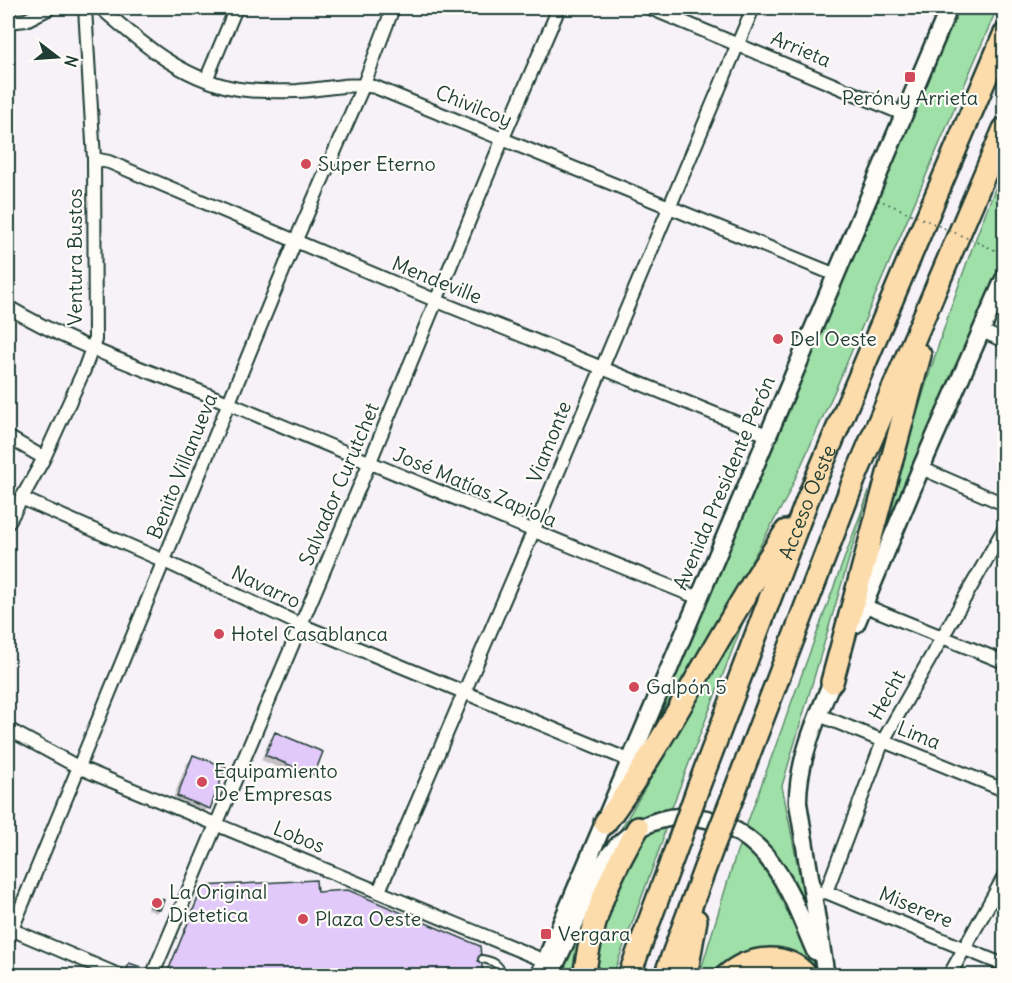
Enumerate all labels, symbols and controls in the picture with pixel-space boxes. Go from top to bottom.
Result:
street label: Arrieta [768,25,835,72]
north arrow [27,27,87,87]
text: N [60,53,83,70]
marker: Perón y Arrieta [903,70,917,84]
street label: Chivilcoy [432,79,516,132]
place label: Perón y Arrieta [842,85,978,110]
place label: Super Eterno [318,151,436,176]
marker: Super Eterno [299,157,313,171]
street label: Ventura Bustos [62,188,87,326]
street label: Mendeville [389,250,486,309]
place label: Del Oeste [790,326,877,351]
marker: Del Oeste [771,332,785,346]
street label: Avenida Presidente Perón [667,372,780,593]
street label: Benito Villanueva [141,389,222,542]
street label: Viamonte [521,397,576,486]
street label: Salvador Curutchet [293,398,384,569]
street label: José Matías Zapiola [390,441,561,532]
street label: Acceso Oeste [773,441,841,563]
street label: Navarro [228,560,305,613]
place label: Hotel Casablanca [231,621,388,646]
marker: Hotel Casablanca [212,627,226,641]
street label: Hecht [863,665,911,724]
place label: Galpón 5 [646,674,727,699]
marker: Galpón 5 [627,680,641,694]
street label: Lima [894,715,944,754]
place label: Equipamiento De Empresas [214,758,338,806]
marker: Equipamiento De Empresas [195,775,209,789]
street label: Lobos [270,815,329,858]
place label: La Original Dietetica [169,879,267,927]
street label: Miserere [876,880,957,933]
marker: La Original Dietetica [150,896,164,910]
place label: Plaza Oeste [315,906,421,931]
marker: Plaza Oeste [296,912,310,926]
place label: Vergara [558,921,630,946]
marker: Vergara [539,927,553,941]

